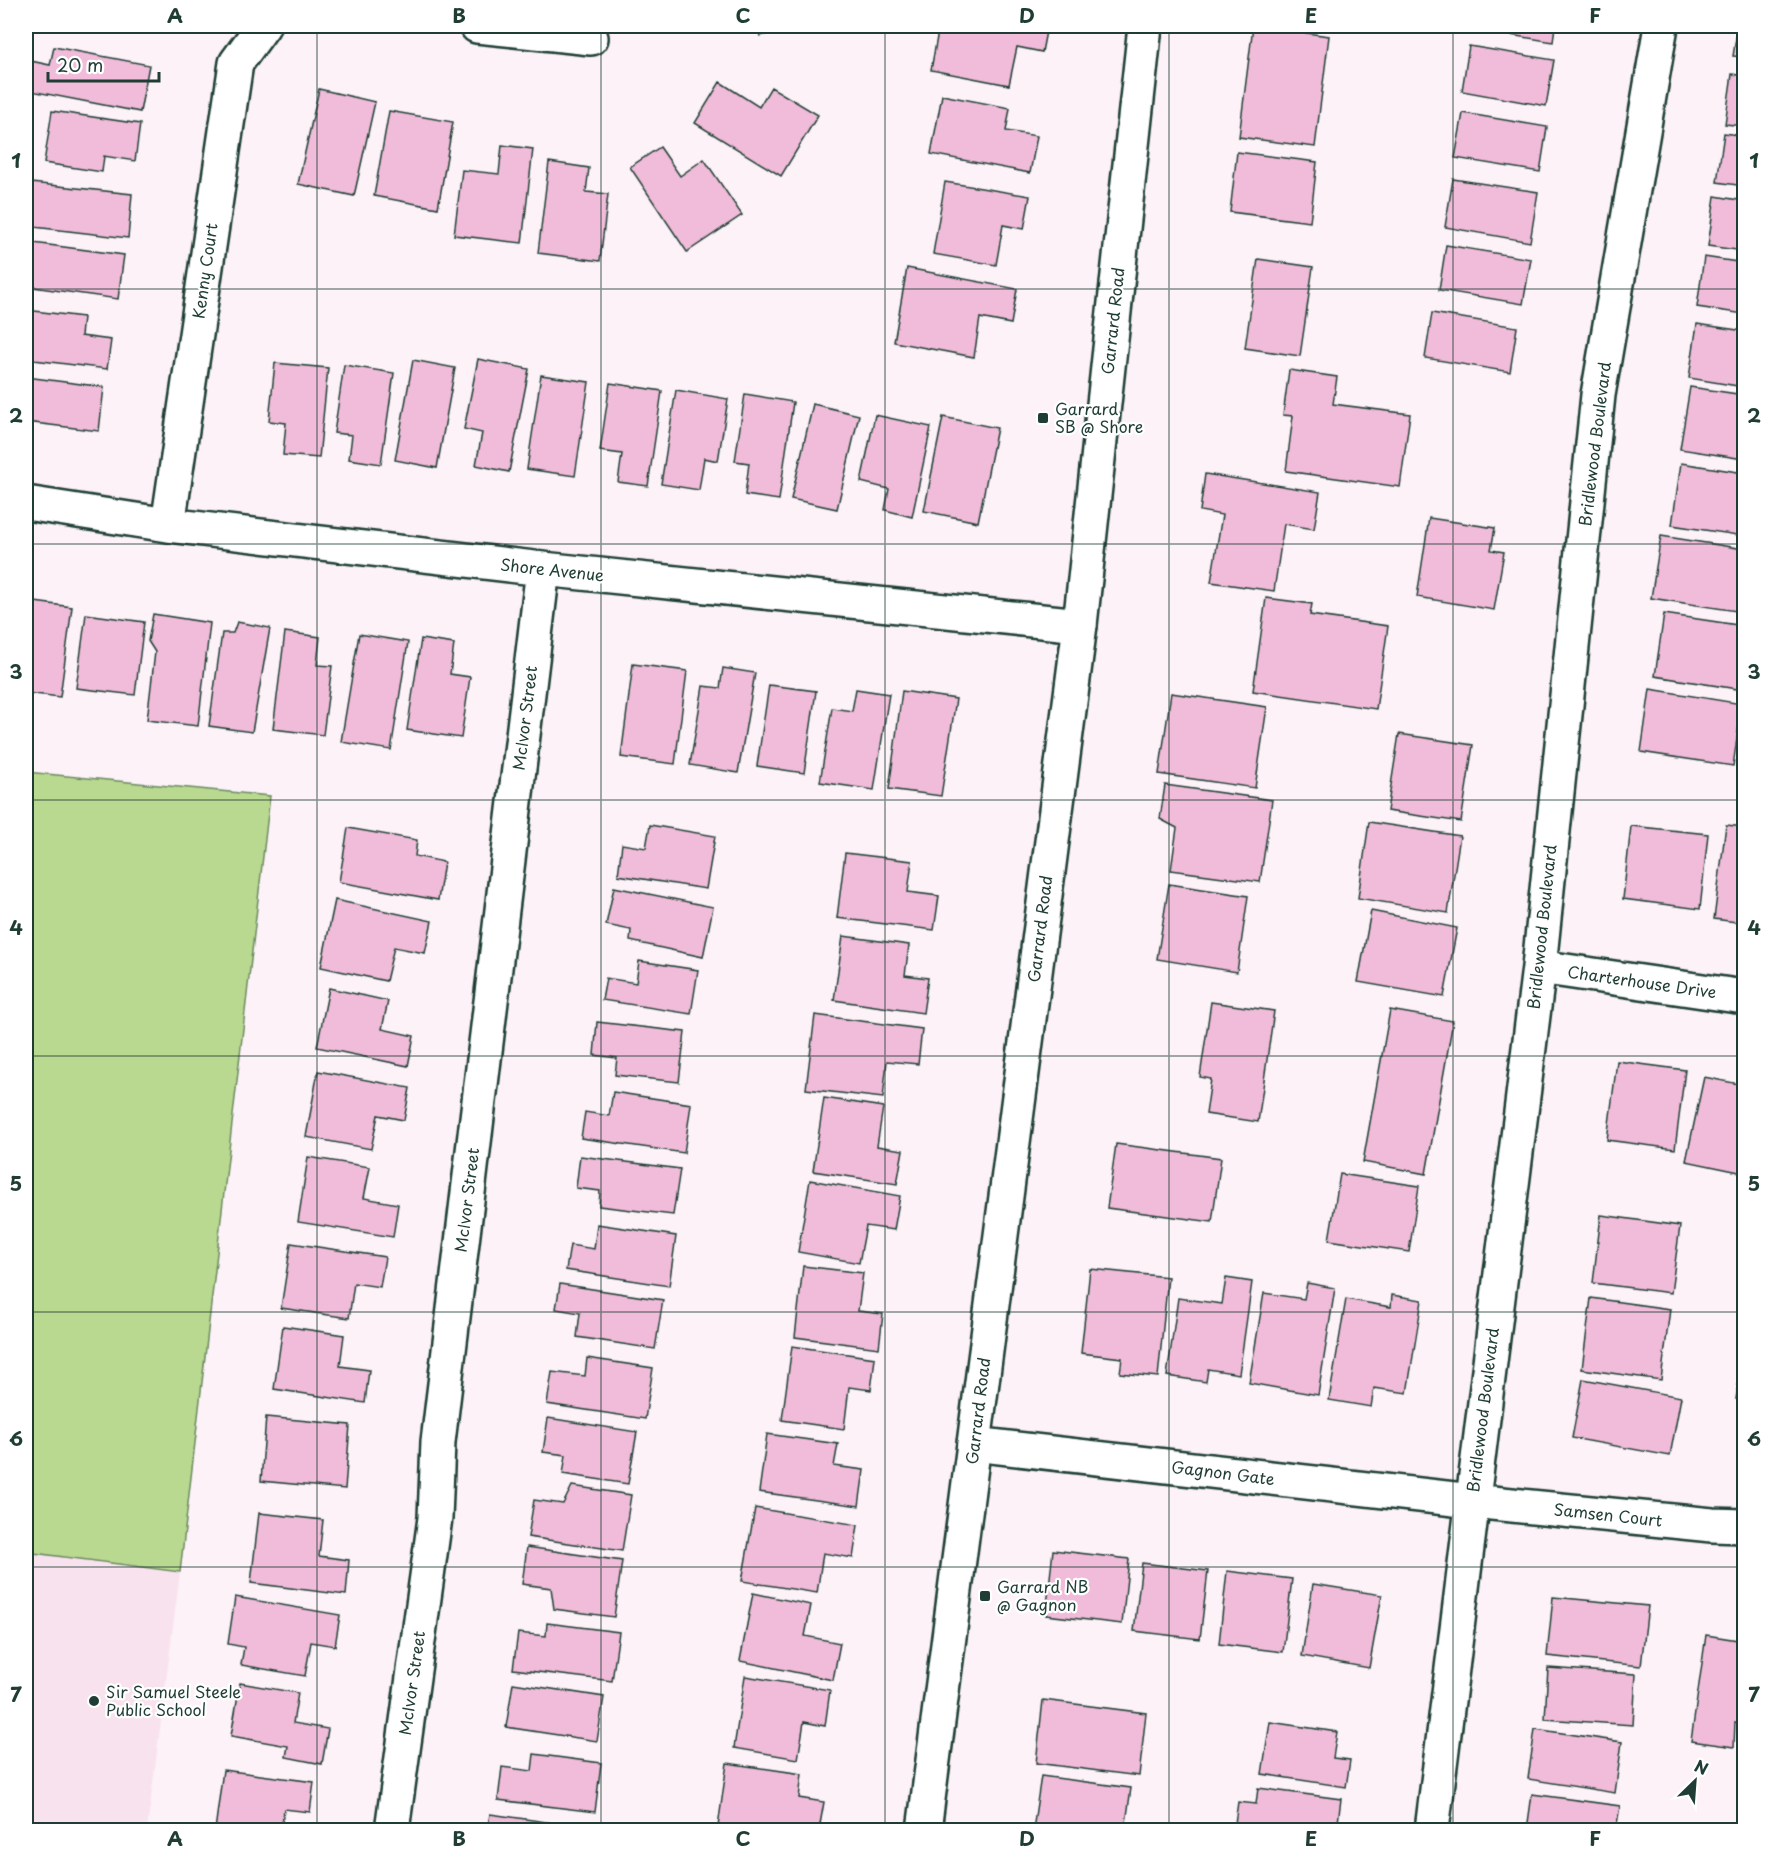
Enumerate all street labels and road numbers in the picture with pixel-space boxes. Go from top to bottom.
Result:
street label: Kenny Court [185,221,223,320]
street label: Garrard Road [1094,266,1130,376]
street label: Bridlewood Boulevard [1572,360,1616,528]
street label: Shore Avenue [499,552,605,586]
street label: McIvor Street [506,664,542,772]
street label: Bridlewood Boulevard [1520,843,1562,1011]
street label: Garrard Road [1021,874,1057,984]
street label: Charterhouse Drive [1566,959,1718,1003]
street label: McIvor Street [448,1146,484,1254]
street label: Bridlewood Boulevard [1460,1326,1504,1494]
street label: Garrard Road [959,1356,995,1466]
street label: Gagnon Gate [1170,1454,1276,1490]
street label: Samsen Court [1553,1496,1664,1532]
street label: McIvor Street [392,1629,430,1737]

